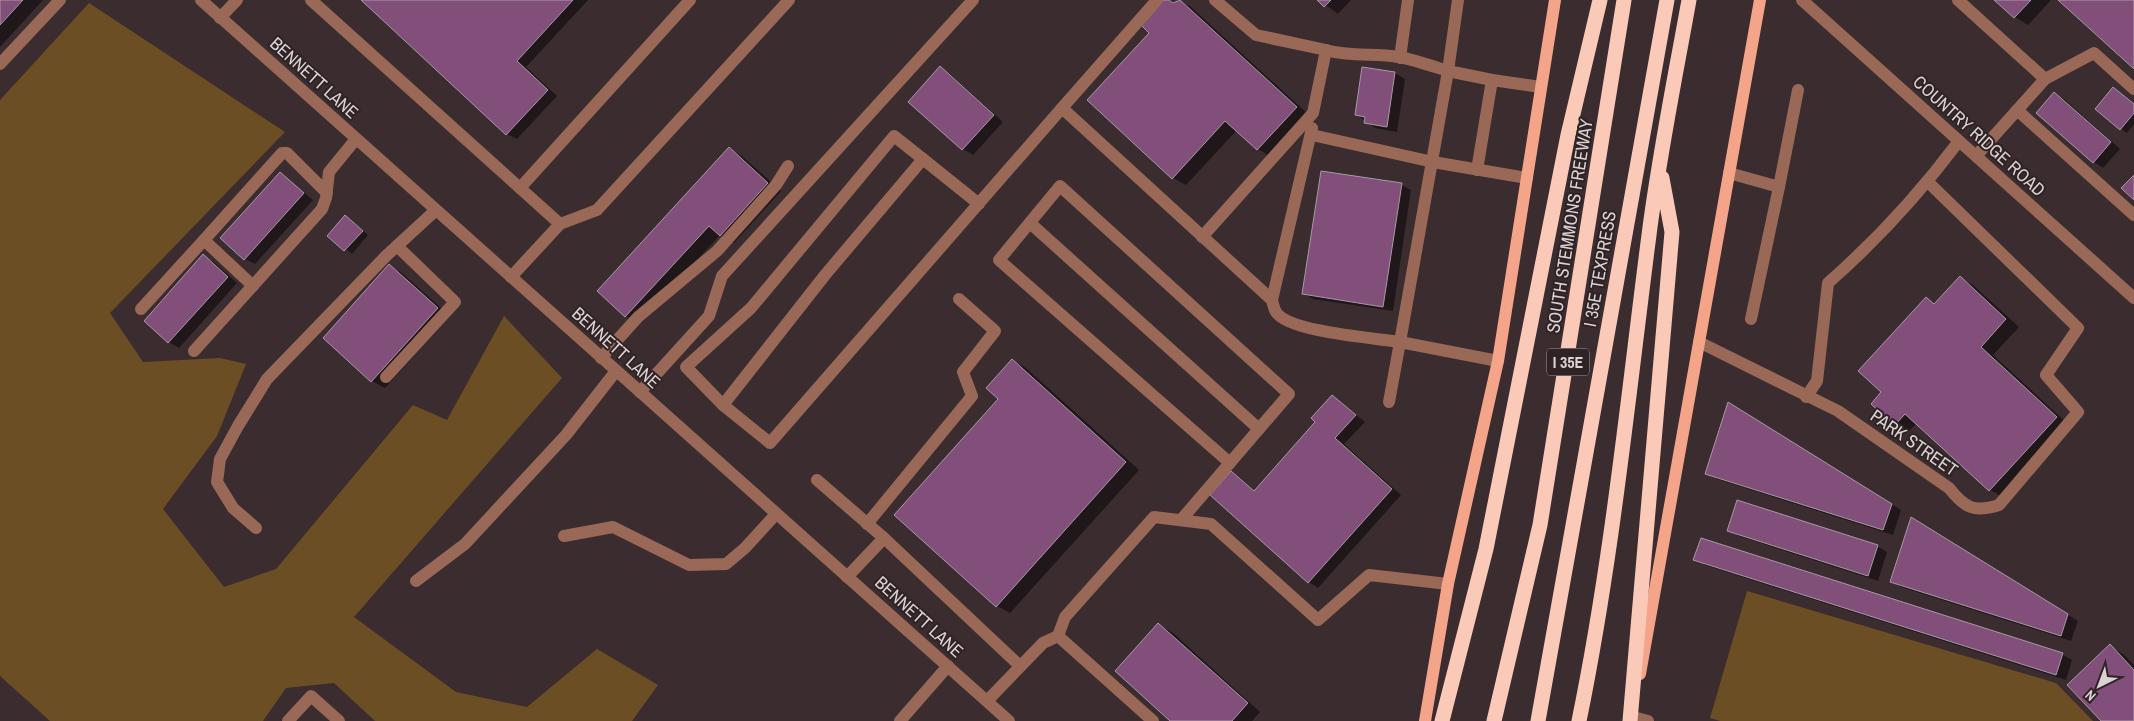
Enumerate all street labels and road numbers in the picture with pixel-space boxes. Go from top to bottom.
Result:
street label: BENNETT LANE [265,31,364,124]
street label: COUNTRY RIDGE ROAD [1908,69,2051,202]
street label: SOUTH STEMMONS FREEWAY [1540,117,1599,335]
street label: I 35E TEXPRESS [1577,209,1622,329]
street label: BENNETT LANE [567,301,666,394]
road number: I 35E [1547,348,1589,376]
street label: PARK STREET [1866,403,1963,482]
street label: BENNETT LANE [870,570,969,663]

